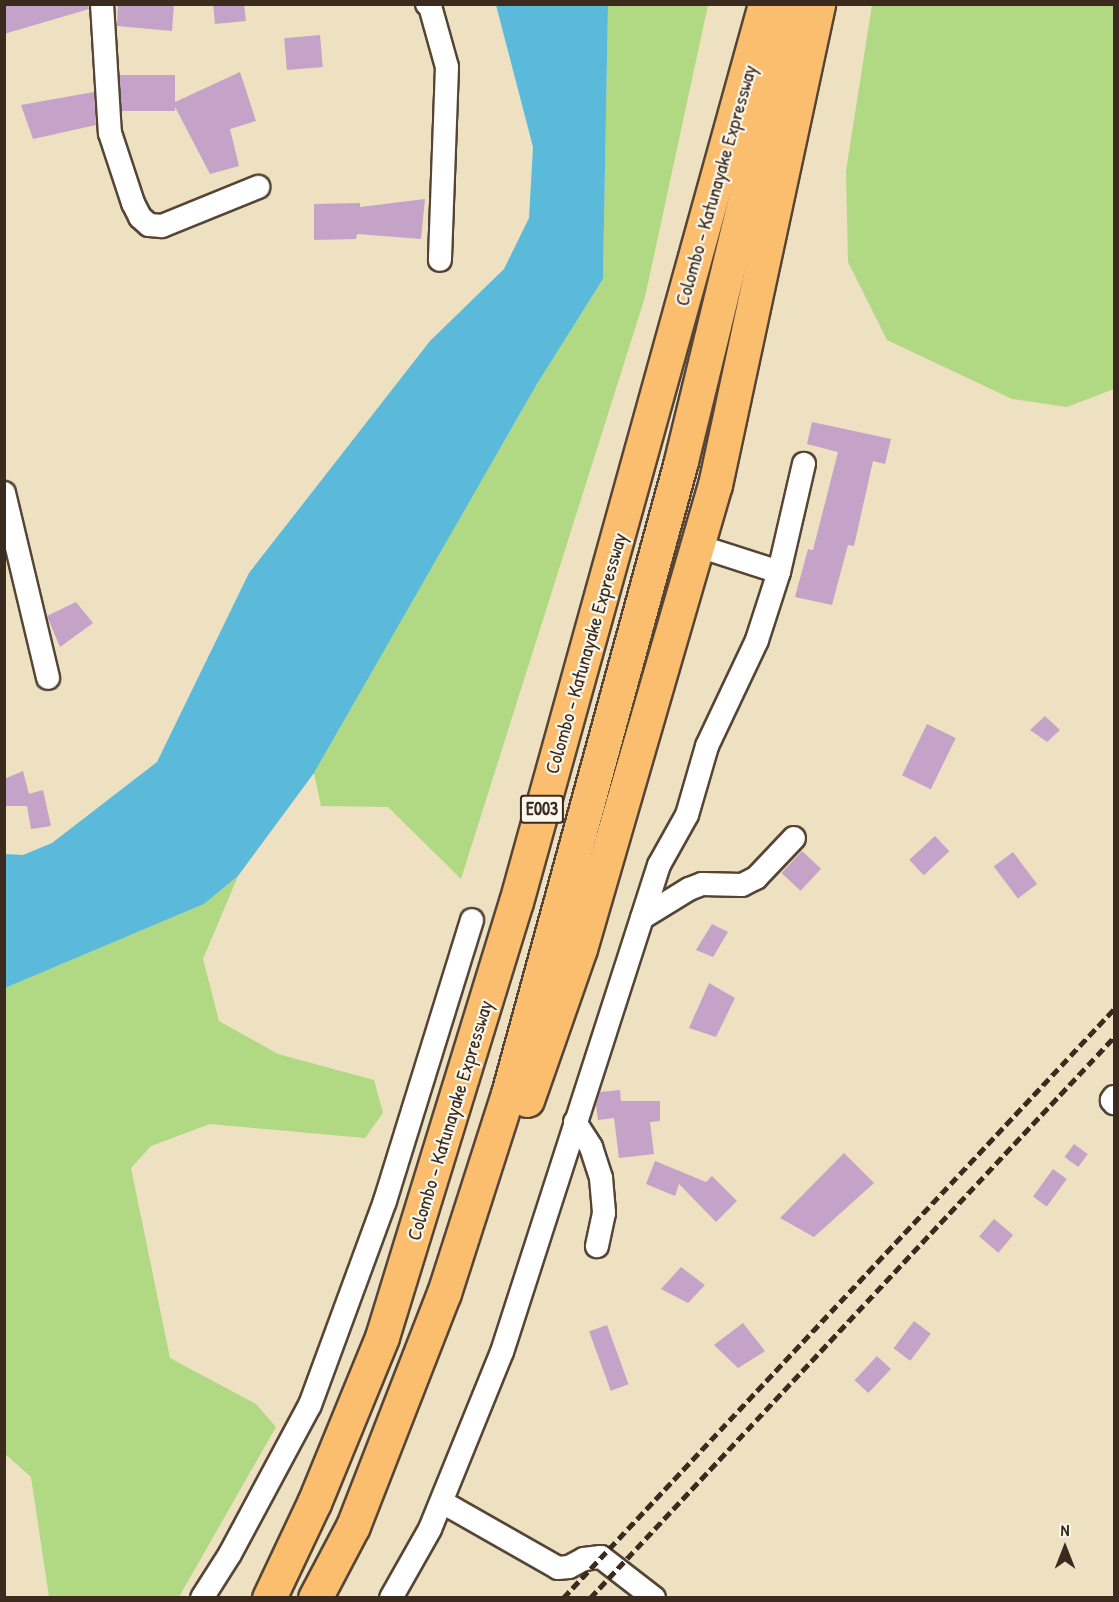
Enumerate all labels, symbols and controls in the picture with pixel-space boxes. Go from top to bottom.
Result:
street label: Colombo - Katunayake Expressway [669,62,761,308]
street label: Colombo - Katunayake Expressway [539,530,631,776]
road number: E003 [520,794,564,824]
street label: Colombo - Katunayake Expressway [401,997,497,1243]
north arrow [1035,1518,1095,1578]
text: N [1061,1519,1069,1541]

